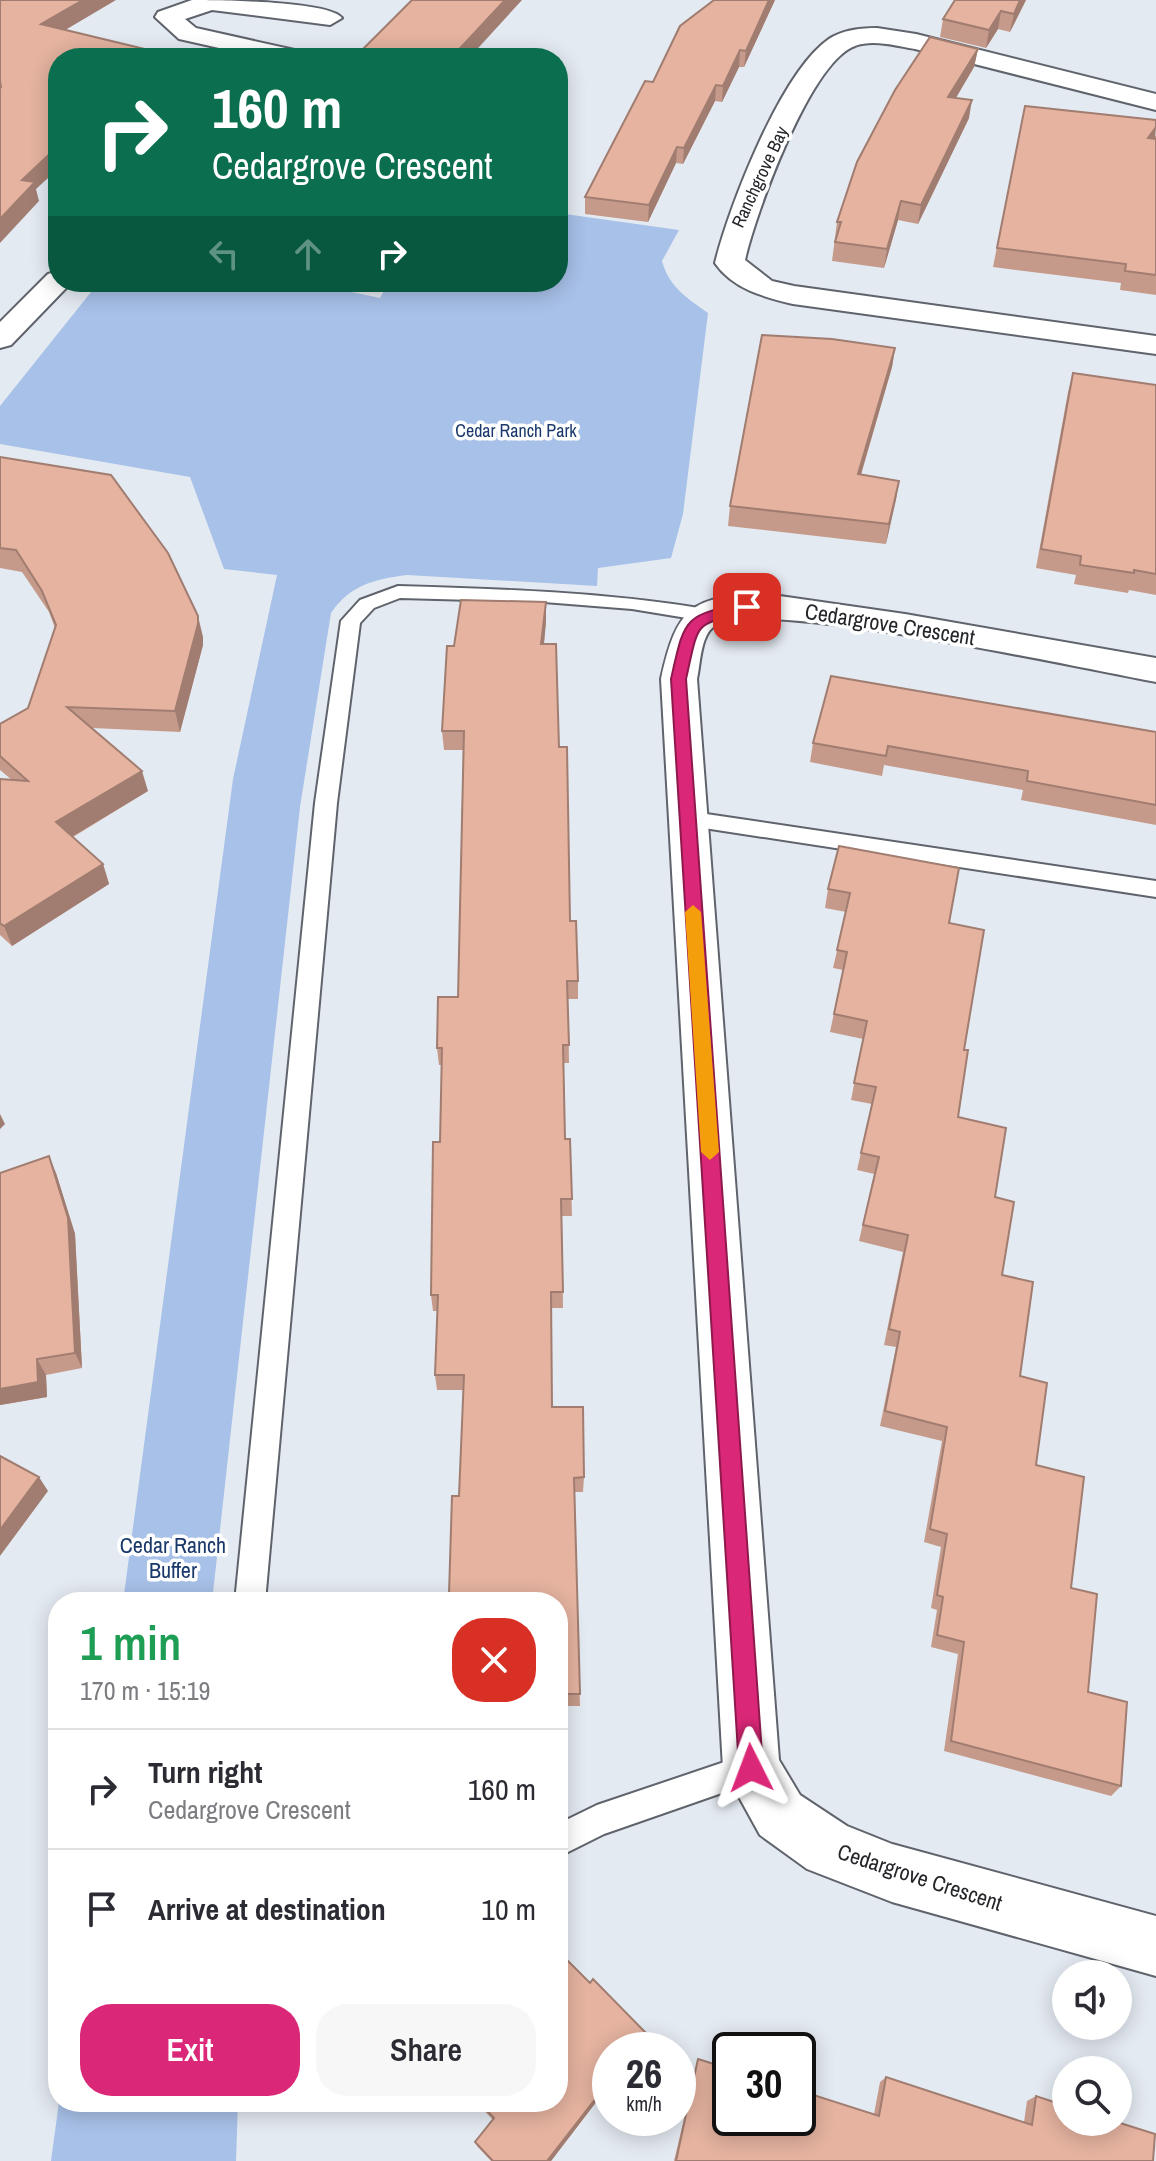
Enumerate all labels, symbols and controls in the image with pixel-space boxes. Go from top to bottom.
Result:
text: 160 m [212,70,342,145]
icon: right [80,80,184,184]
street label: Ranchgrove Bay [725,122,794,232]
text: Cedargrove Crescent [212,142,493,190]
icon: left [202,232,246,276]
icon: ahead [286,232,330,276]
icon: right [370,232,414,276]
park label: Cedar Ranch Park [455,418,577,443]
pin [713,573,781,641]
icon: arrive [725,585,769,629]
street label: Cedargrove Crescent [803,596,977,652]
park label: Cedar Ranch Buffer [120,1530,226,1585]
text: 1 min [80,1610,181,1675]
button: close [452,1618,536,1702]
text: 170 m · 15:19 [80,1673,210,1708]
position arrow [709,1726,793,1810]
text: Turn right [148,1752,262,1792]
icon: right [80,1767,124,1811]
text: 160 m [468,1769,536,1809]
text: Cedargrove Crescent [148,1792,351,1827]
street label: Cedargrove Crescent [834,1836,1006,1918]
icon: arrive [80,1887,124,1931]
text: Arrive at destination [148,1889,386,1929]
text: 10 m [481,1889,536,1929]
map controls [1052,1960,1132,2136]
button: sound [1052,1960,1132,2040]
button: Exit [80,2004,300,2096]
button: Share [316,2004,536,2096]
speed limit sign: 30 [712,2032,816,2136]
text: 26 [626,2047,662,2100]
button: search [1052,2056,1132,2136]
text: km/h [626,2090,662,2117]

